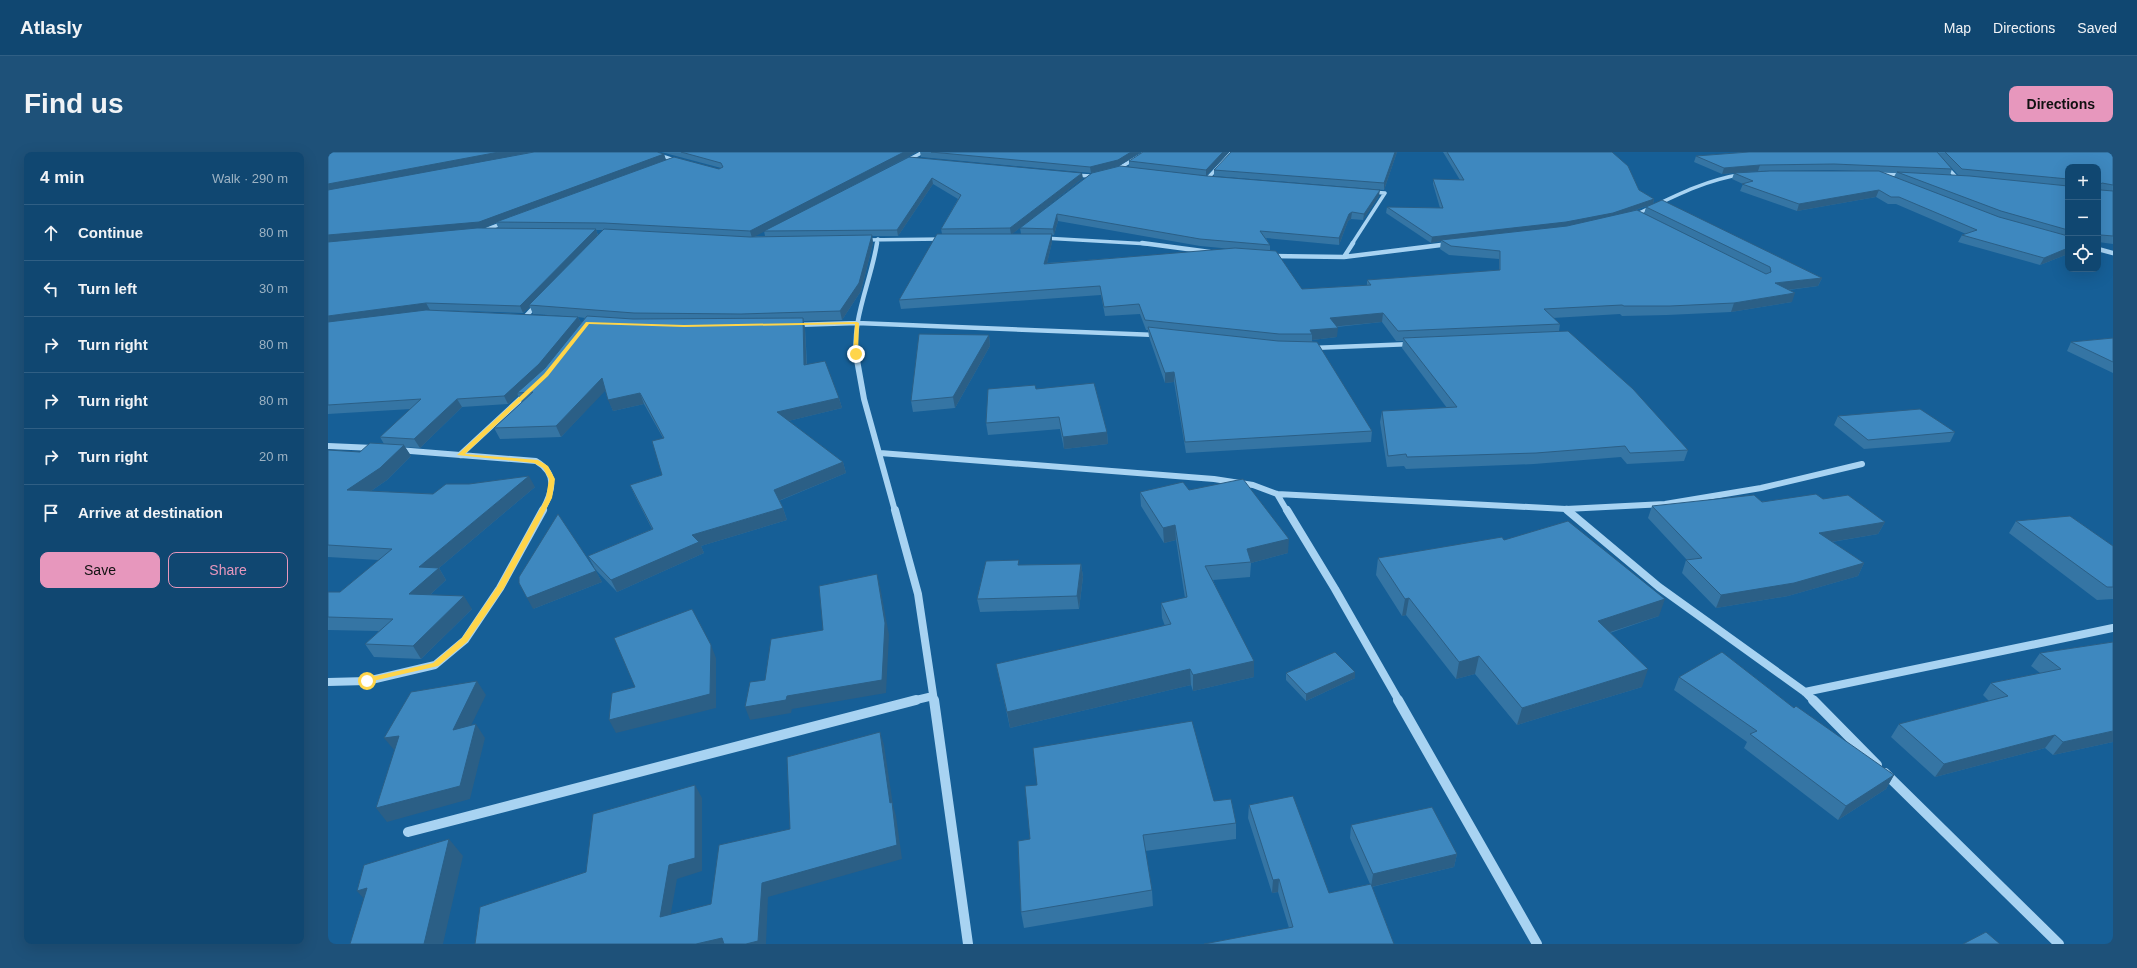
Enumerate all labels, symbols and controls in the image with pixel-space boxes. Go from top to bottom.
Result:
text: Atlasly [20,17,82,38]
text: Map [1944,20,1971,36]
text: Directions [1993,20,2055,36]
text: Saved [2077,20,2117,36]
button: Directions [2009,86,2113,122]
text: Find us [24,88,124,119]
map controls [2065,164,2101,272]
button: + [2065,164,2101,200]
text: 4 min [40,168,84,187]
text: Walk · 290 m [212,171,288,186]
button: − [2065,200,2101,236]
icon: ahead [40,222,62,244]
text: Continue [78,224,143,241]
text: 80 m [259,225,288,240]
button: locate [2065,236,2101,272]
icon: left [40,278,62,300]
text: Turn left [78,280,137,297]
text: 30 m [259,281,288,296]
icon: right [40,334,62,356]
text: Turn right [78,336,148,353]
text: 80 m [259,337,288,352]
route end [847,345,865,363]
icon: right [40,390,62,412]
text: Turn right [78,392,148,409]
text: 80 m [259,393,288,408]
icon: right [40,446,62,468]
text: Turn right [78,448,148,465]
text: 20 m [259,449,288,464]
icon: arrive [40,502,62,524]
text: Arrive at destination [78,504,223,521]
button: Save [40,552,160,588]
button: Share [168,552,288,588]
route start [358,672,376,690]

